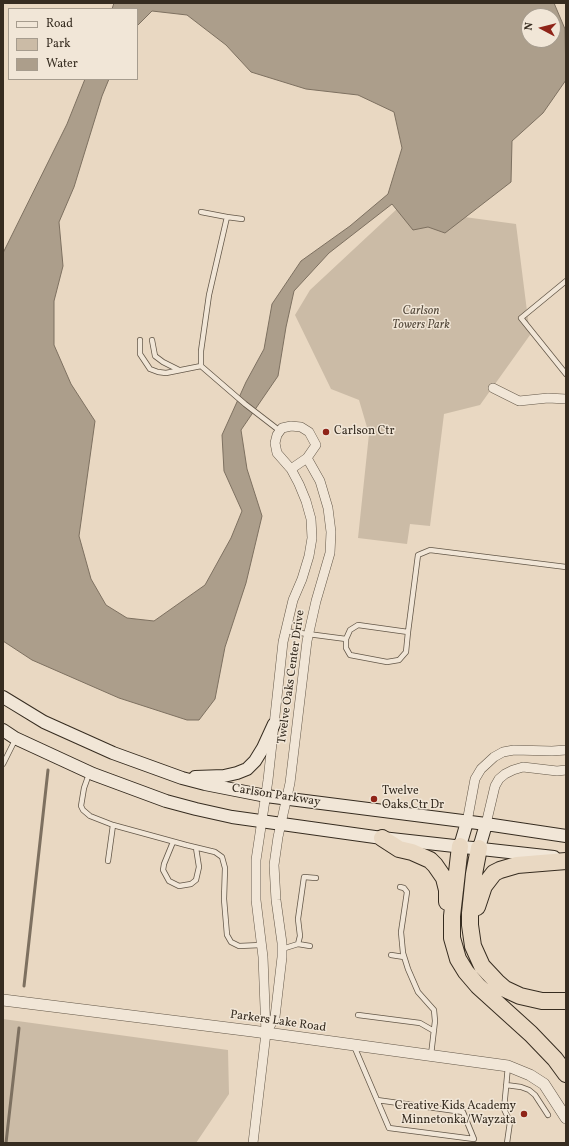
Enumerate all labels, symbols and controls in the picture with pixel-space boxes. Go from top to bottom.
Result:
legend [8,8,138,80]
north arrow [521,8,561,48]
text: Road [46,16,73,32]
text: N [522,22,538,31]
text: Park [46,36,71,52]
text: Water [46,56,78,72]
park label: Carlson Towers Park [392,305,450,333]
place label: Carlson Ctr [334,425,395,439]
marker: Carlson Ctr [321,427,331,437]
street label: Twelve Oaks Center Drive [275,609,309,745]
street label: Carlson Parkway [231,782,321,810]
place label: Twelve Oaks Ctr Dr [382,785,444,813]
marker: Twelve Oaks Ctr Dr [369,794,379,804]
street label: Parkers Lake Road [229,1008,327,1036]
place label: Creative Kids Academy Minnetonka/Wayzata [395,1100,516,1128]
marker: Creative Kids Academy Minnetonka/Wayzata [519,1109,529,1119]

